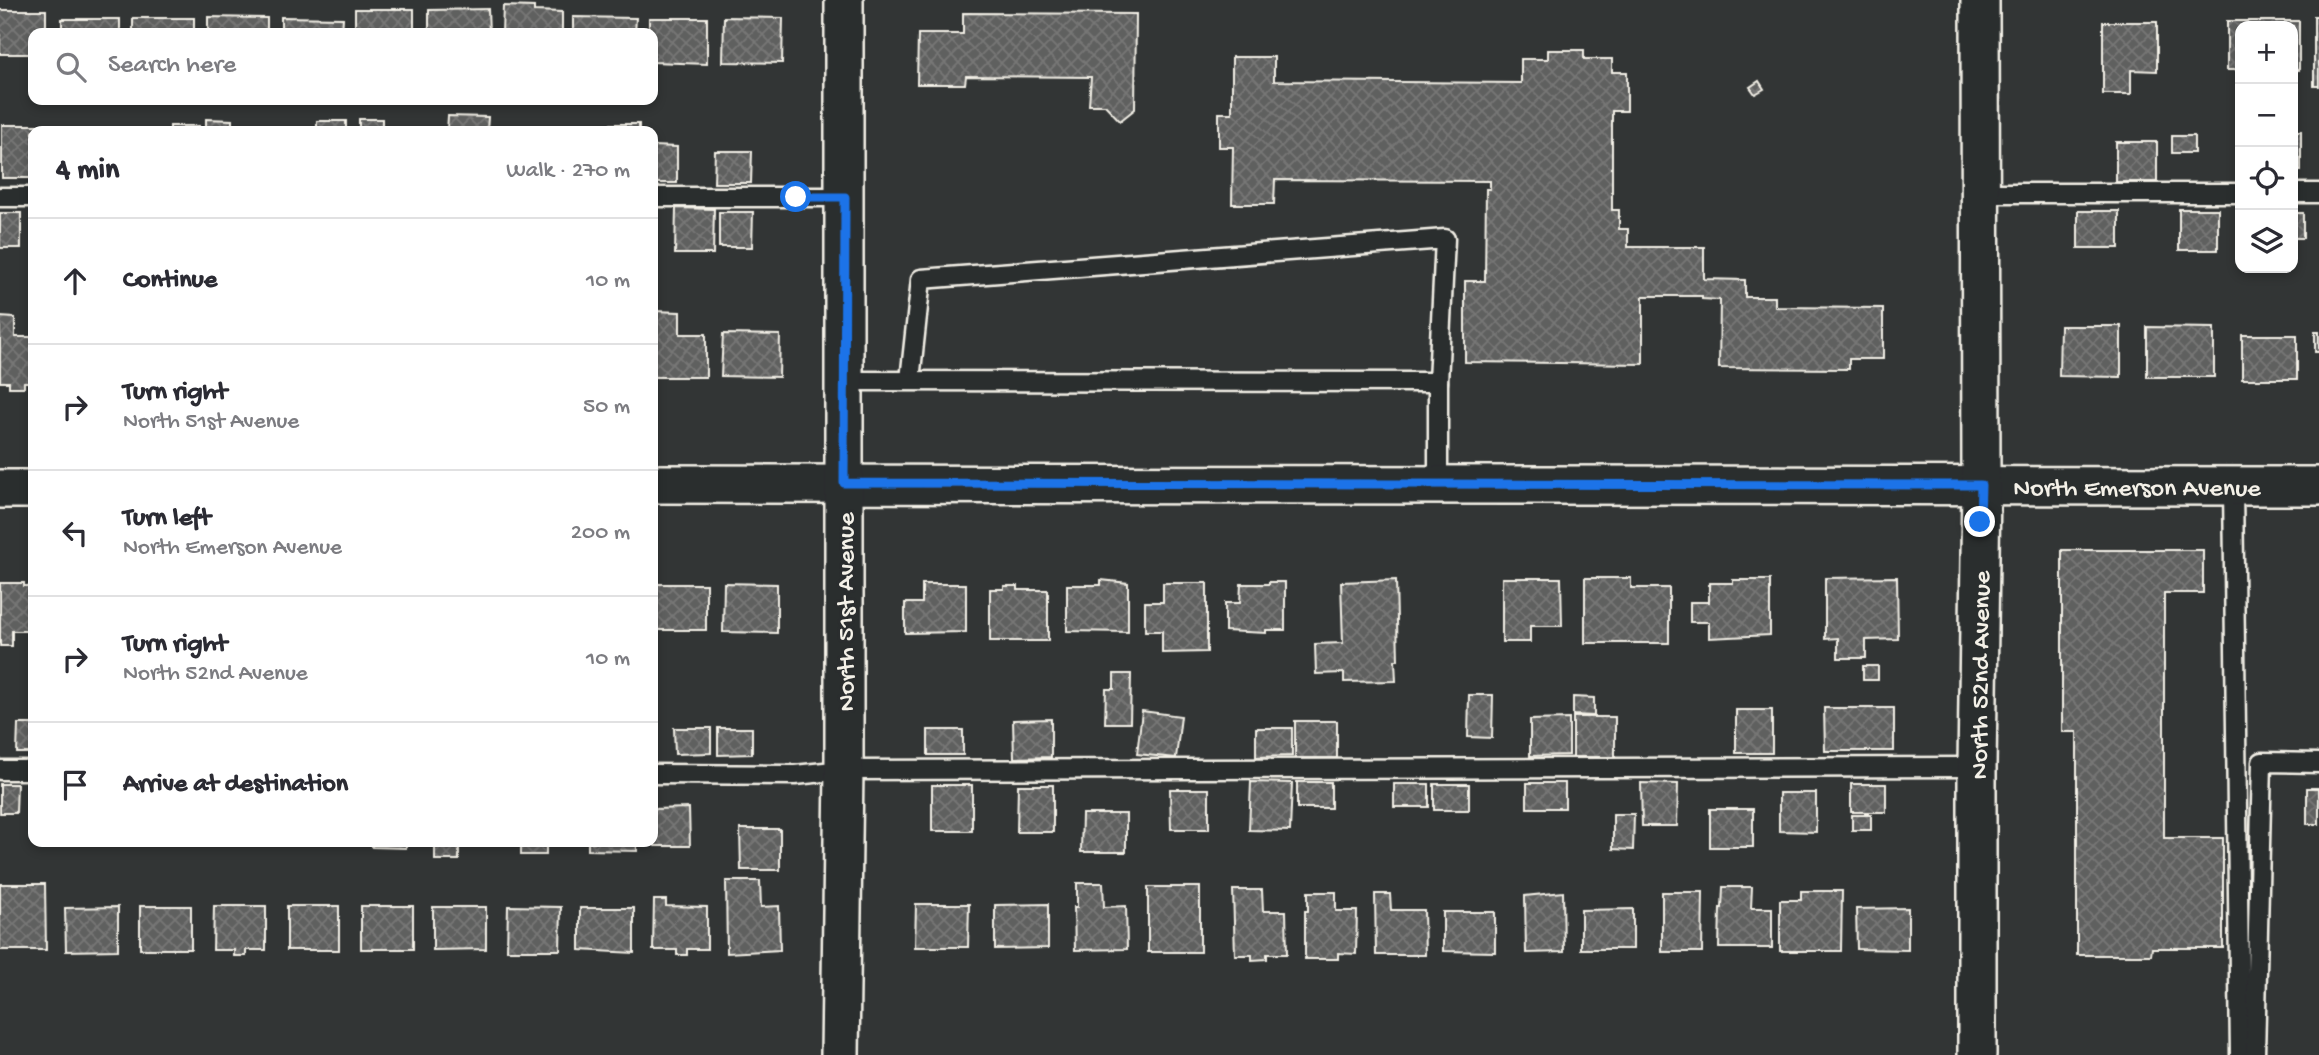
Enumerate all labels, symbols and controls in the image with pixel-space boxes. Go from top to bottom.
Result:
map controls [2235,21,2298,273]
button: + [2235,21,2298,84]
search box [28,28,658,105]
icon: search [52,48,90,86]
text: Search here [108,51,236,82]
button: − [2235,84,2298,147]
button: locate [2235,147,2298,210]
text: 4 min [56,154,119,189]
text: Walk · 270 m [506,158,630,185]
route start [780,181,811,212]
button: layers [2235,210,2298,273]
icon: ahead [56,262,94,300]
text: Continue [123,266,217,297]
text: 10 m [586,268,630,295]
text: Turn right [123,378,227,409]
icon: right [56,388,94,426]
text: 50 m [583,394,630,421]
text: North 51st Avenue [123,409,299,436]
street label: North Emerson Avenue [2013,475,2261,506]
text: Turn left [123,504,211,535]
route end [1964,506,1995,537]
street label: North 51st Avenue [833,512,864,712]
icon: left [56,514,94,552]
text: 200 m [571,520,630,547]
text: North Emerson Avenue [123,535,342,562]
street label: North 52nd Avenue [1966,570,2000,779]
text: Turn right [123,630,227,661]
icon: right [56,640,94,678]
text: 10 m [586,646,630,673]
text: North 52nd Avenue [123,661,308,688]
icon: arrive [56,766,94,804]
text: Arrive at destination [123,770,348,801]

